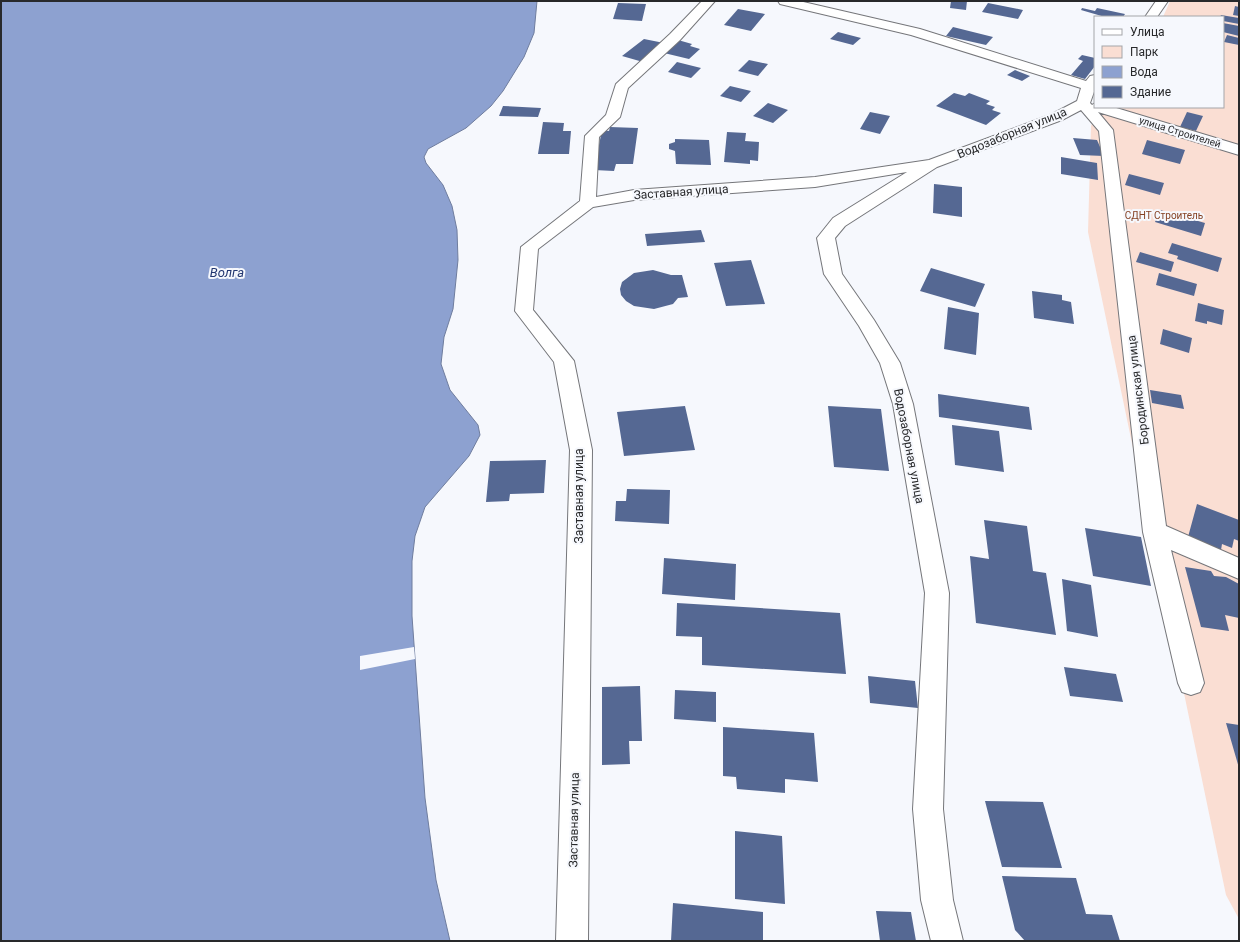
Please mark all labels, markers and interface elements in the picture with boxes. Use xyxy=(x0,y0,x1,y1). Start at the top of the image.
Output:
legend xyxy=(1094,16,1224,108)
text: Улица xyxy=(1130,25,1165,39)
text: Парк xyxy=(1130,45,1159,59)
text: Вода xyxy=(1130,65,1158,79)
text: Здание xyxy=(1130,85,1171,99)
street label: Водозаборная улица xyxy=(955,105,1069,161)
street label: улица Строителей xyxy=(1138,114,1222,150)
street label: Заставная улица xyxy=(633,182,729,202)
park label: СДНТ Строитель xyxy=(1125,210,1203,221)
water label: Волга xyxy=(210,265,244,280)
street label: Бородинская улица xyxy=(1124,334,1152,446)
street label: Водозаборная улица xyxy=(891,387,927,505)
street label: Заставная улица xyxy=(572,449,586,543)
street label: Заставная улица xyxy=(566,772,582,868)

